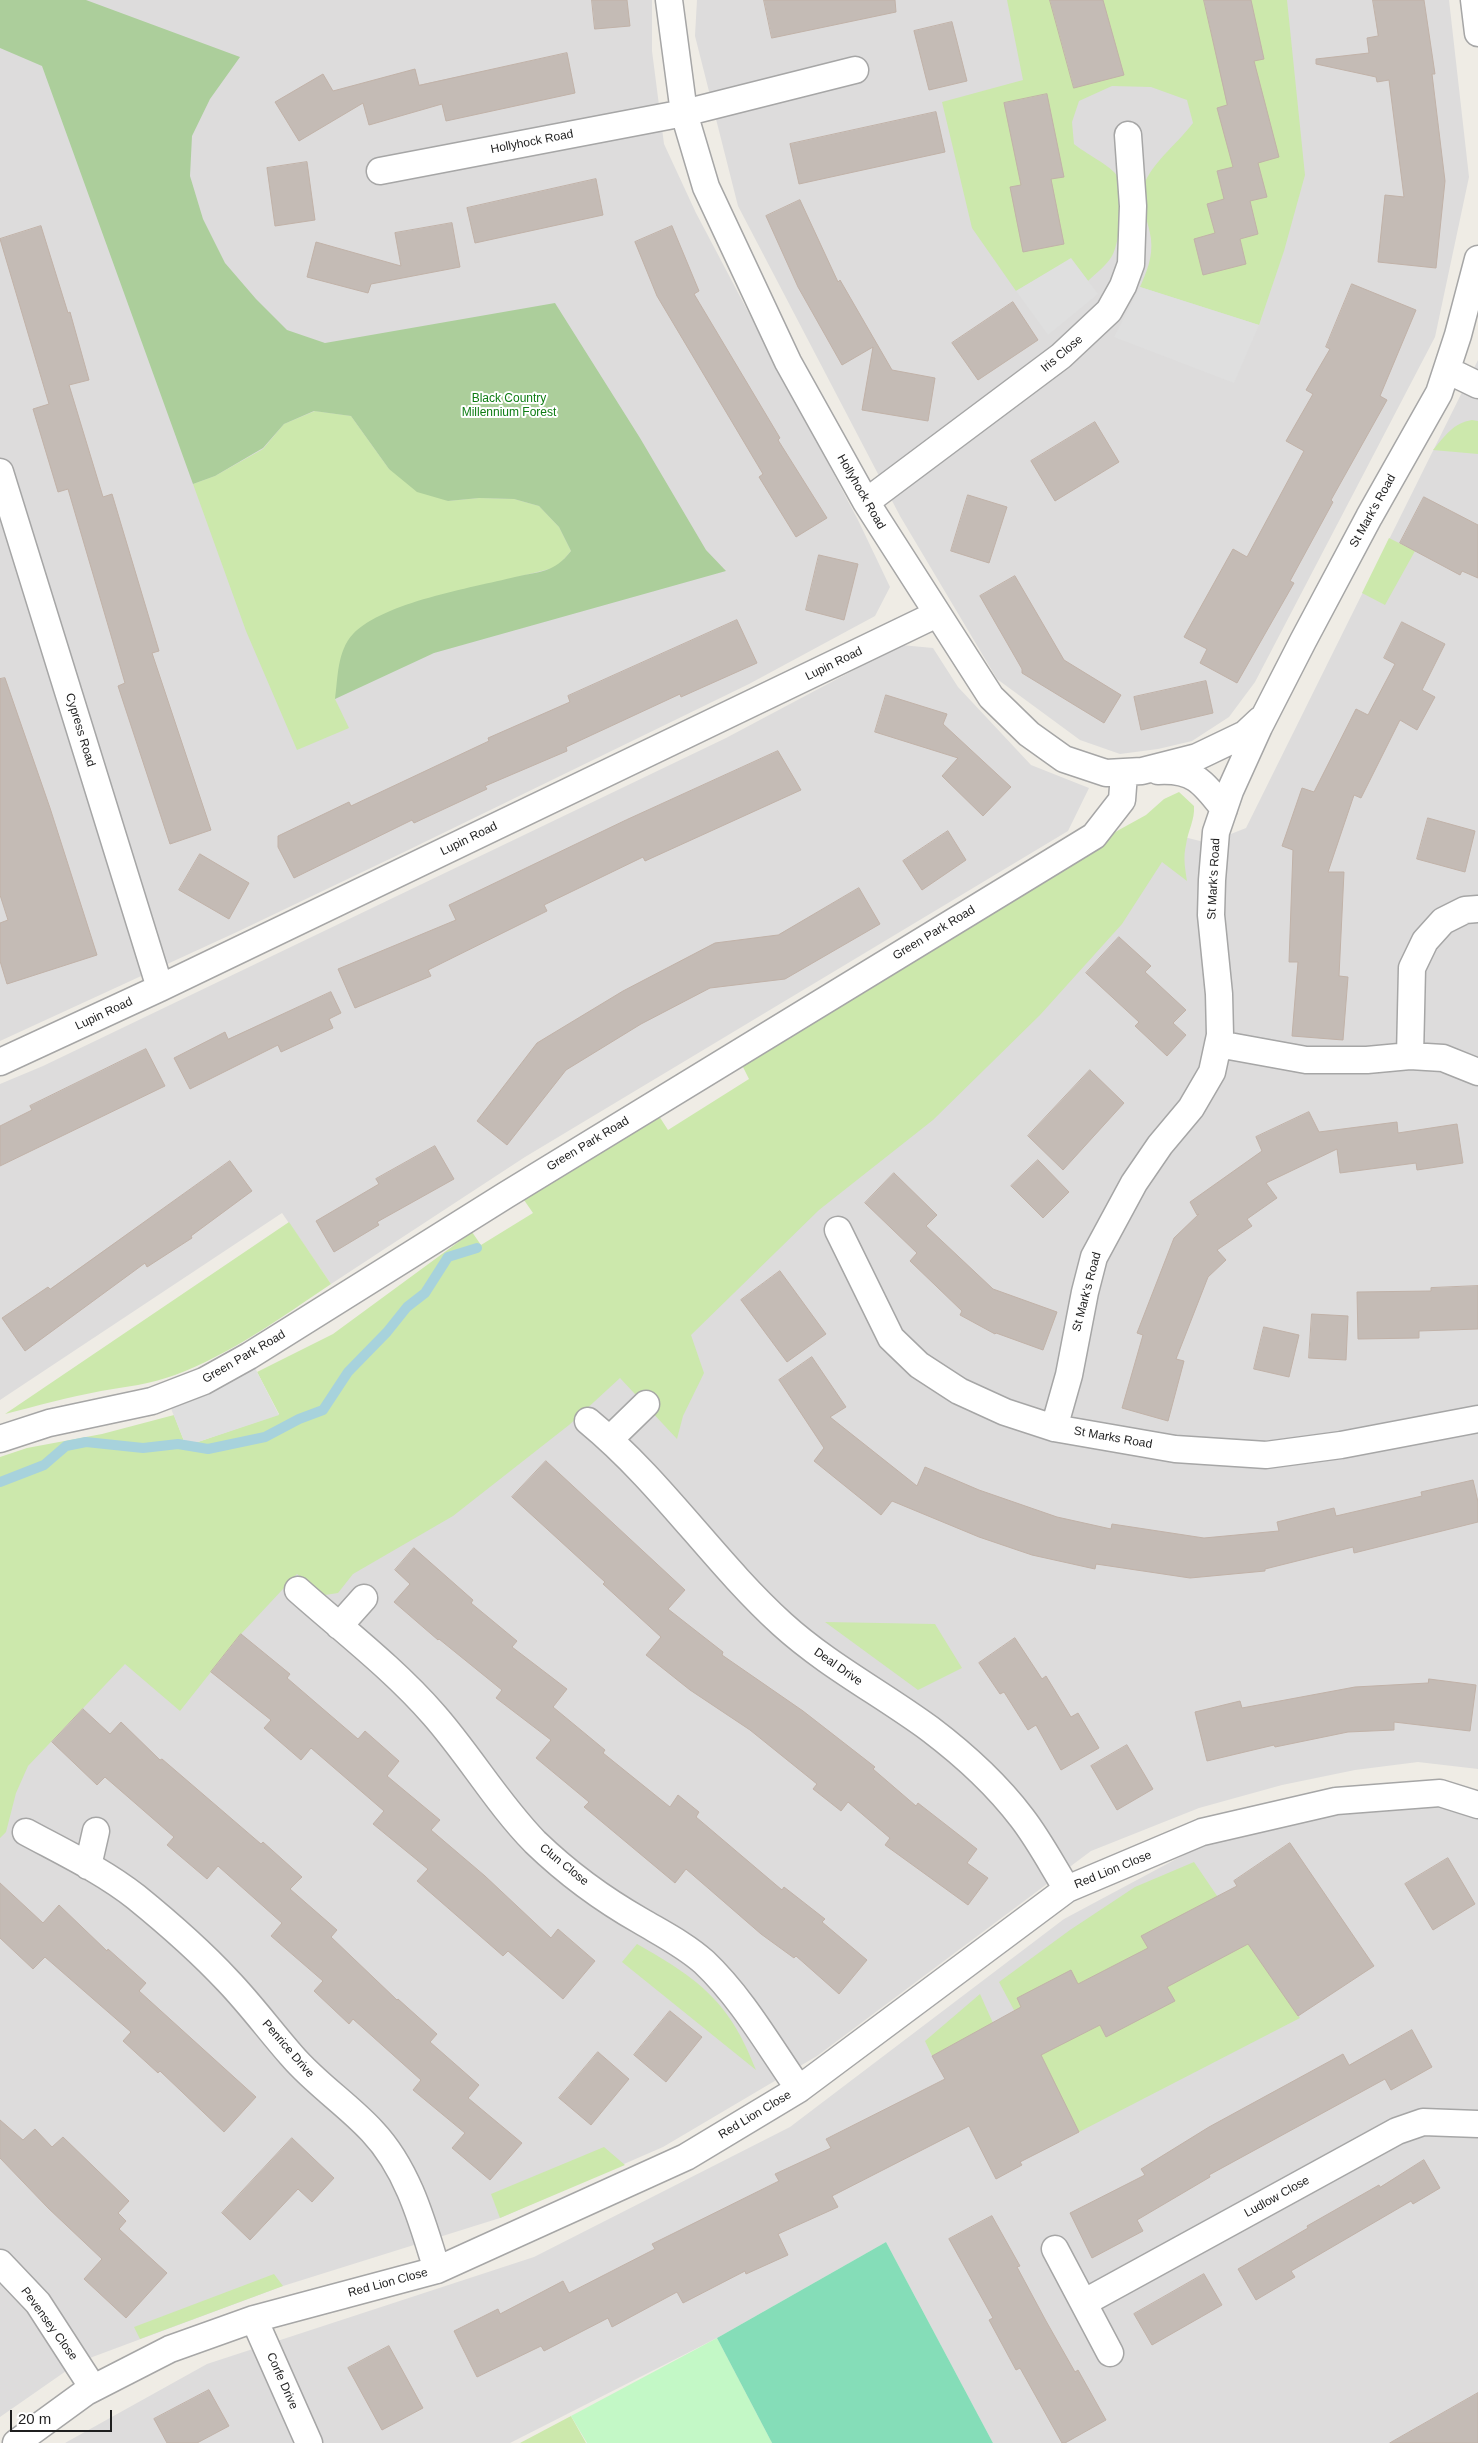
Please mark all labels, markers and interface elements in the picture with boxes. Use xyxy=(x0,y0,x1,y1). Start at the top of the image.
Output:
street label: Hollyhock Road xyxy=(489,127,575,157)
street label: Iris Close xyxy=(1038,332,1086,376)
park label: Black Country Millennium Forest xyxy=(462,392,556,420)
street label: Hollyhock Road xyxy=(834,452,888,532)
street label: St Mark's Road xyxy=(1347,472,1399,550)
street label: Lupin Road xyxy=(803,644,865,684)
street label: Cypress Road xyxy=(62,692,98,768)
street label: Lupin Road xyxy=(438,819,500,859)
street label: St Mark's Road xyxy=(1205,838,1223,920)
street label: Green Park Road xyxy=(890,903,978,963)
street label: Lupin Road xyxy=(73,995,135,1033)
street label: Green Park Road xyxy=(544,1114,632,1174)
street label: St Mark's Road xyxy=(1069,1251,1105,1333)
street label: Green Park Road xyxy=(200,1327,288,1387)
street label: St Marks Road xyxy=(1073,1424,1153,1452)
street label: Deal Drive xyxy=(811,1645,865,1689)
street label: Clun Close xyxy=(537,1841,591,1889)
street label: Red Lion Close xyxy=(1072,1848,1154,1892)
street label: Penrice Drive xyxy=(259,2017,317,2081)
street label: Red Lion Close xyxy=(716,2088,794,2142)
street label: Ludlow Close xyxy=(1242,2173,1312,2221)
street label: Red Lion Close xyxy=(347,2265,429,2301)
street label: Pevensey Close xyxy=(18,2285,80,2363)
street label: Corfe Drive xyxy=(263,2350,301,2412)
scale bar xyxy=(12,2400,115,2432)
text: 20 m xyxy=(18,2410,51,2427)

